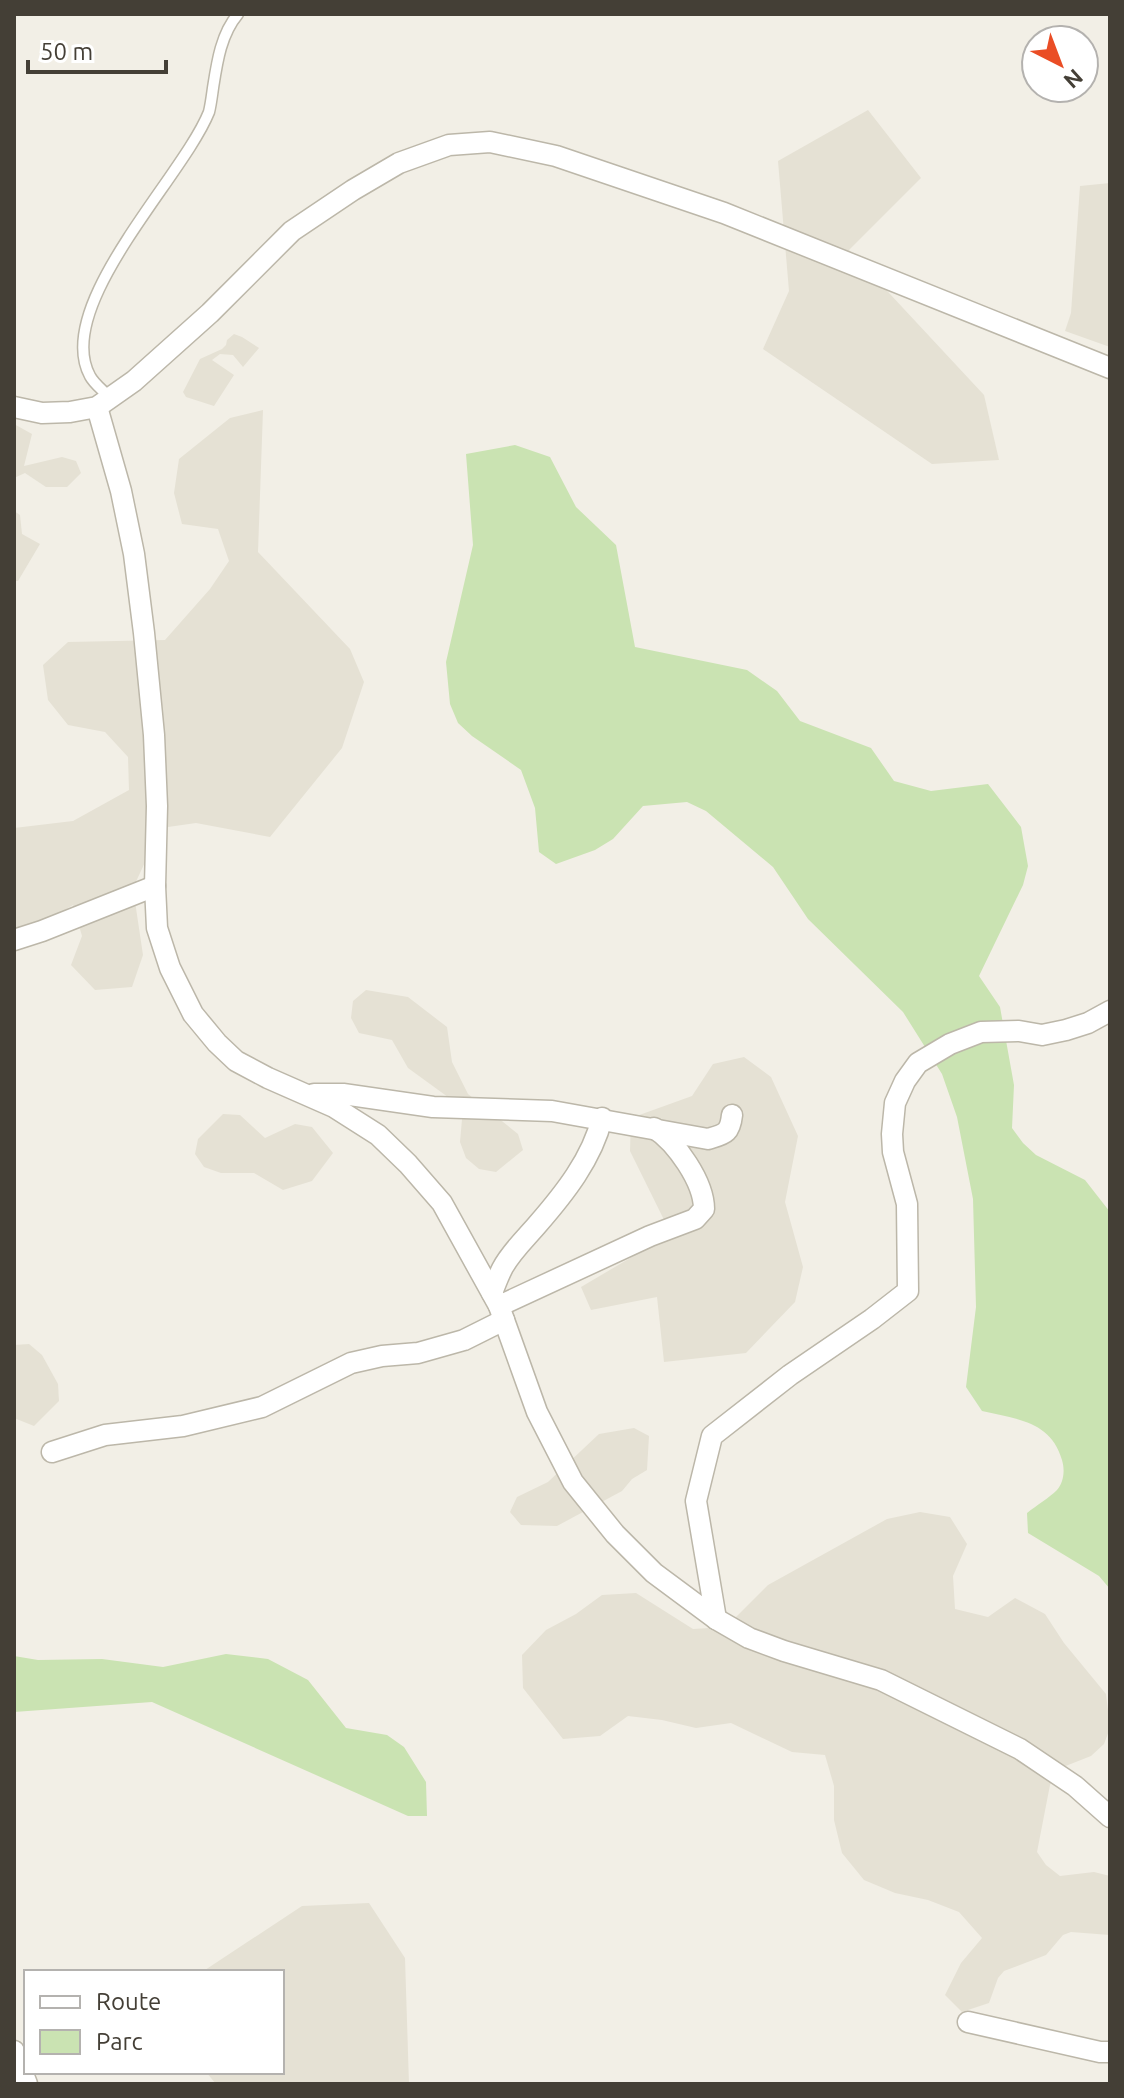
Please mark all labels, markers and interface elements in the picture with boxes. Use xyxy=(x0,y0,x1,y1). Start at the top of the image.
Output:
scale bar xyxy=(28,24,166,74)
north arrow xyxy=(1020,24,1100,104)
text: 50 m xyxy=(40,38,93,65)
text: N xyxy=(1059,64,1088,94)
legend xyxy=(24,1970,284,2074)
text: Route xyxy=(96,1988,161,2015)
text: Parc xyxy=(96,2028,143,2055)

